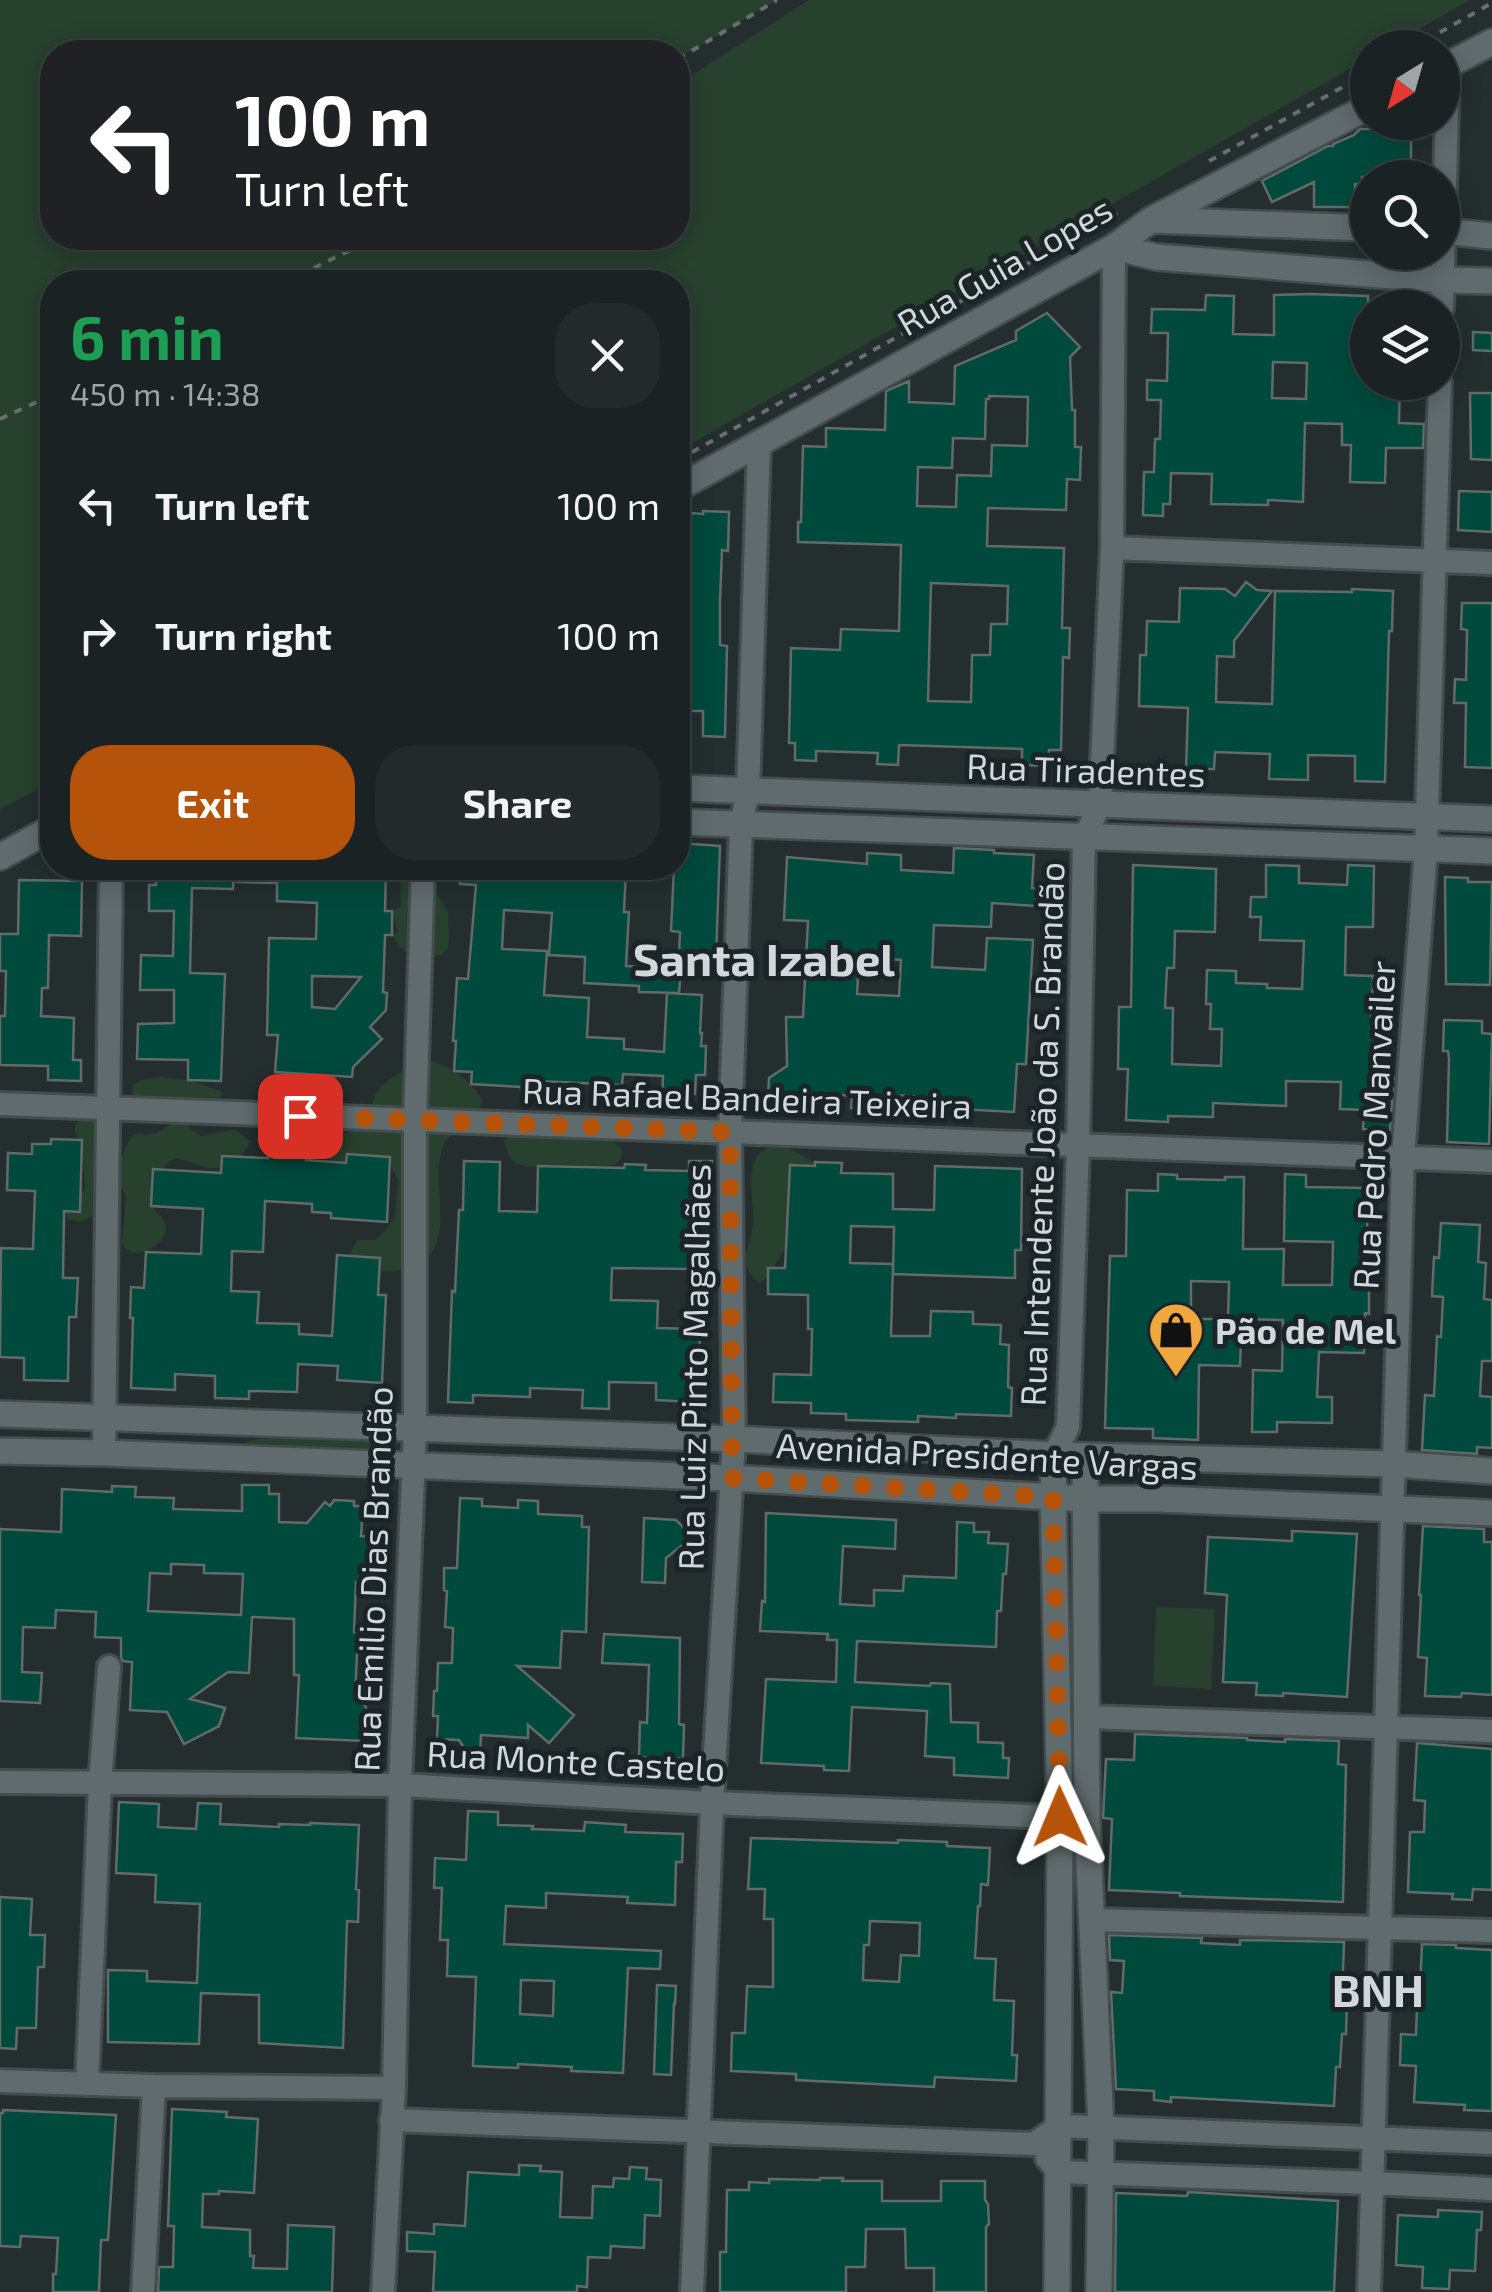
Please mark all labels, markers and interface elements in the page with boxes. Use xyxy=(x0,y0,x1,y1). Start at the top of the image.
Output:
north arrow xyxy=(1350,30,1460,140)
map controls xyxy=(1350,30,1460,400)
text: 100 m xyxy=(235,76,430,160)
icon: left xyxy=(70,80,200,210)
button: search xyxy=(1350,160,1460,270)
text: Turn left xyxy=(235,161,409,215)
street label: Rua Guia Lopes xyxy=(889,187,1119,343)
button: layers xyxy=(1350,290,1460,400)
text: 6 min xyxy=(70,300,224,372)
button: close xyxy=(555,303,660,408)
text: 450 m · 14:38 xyxy=(70,374,260,412)
icon: left xyxy=(70,478,125,533)
text: Turn left xyxy=(155,482,310,528)
text: 100 m xyxy=(557,482,660,528)
icon: right xyxy=(70,608,125,663)
text: Turn right xyxy=(155,612,332,658)
text: 100 m xyxy=(557,612,660,658)
street label: Rua Tiradentes xyxy=(966,744,1206,794)
button: Exit xyxy=(70,745,355,860)
button: Share xyxy=(375,745,660,860)
street label: Rua Intendente João da S. Brandão xyxy=(1011,861,1071,1407)
district label: Santa Izabel xyxy=(633,931,895,985)
street label: Rua Pedro Manvailer xyxy=(1343,960,1403,1290)
street label: Rua Rafael Bandeira Teixeira xyxy=(521,1068,973,1126)
pin xyxy=(258,1074,343,1159)
icon: arrive xyxy=(273,1089,328,1144)
street label: Rua Luiz Pinto Magalhães xyxy=(668,1163,718,1571)
shop icon: Pão de Mel xyxy=(1146,1300,1206,1379)
place label: Pão de Mel xyxy=(1215,1309,1397,1351)
street label: Rua Emilio Dias Brandão xyxy=(344,1386,400,1772)
street label: Avenida Presidente Vargas xyxy=(775,1423,1199,1487)
street label: Rua Monte Castelo xyxy=(426,1731,726,1789)
position arrow xyxy=(1008,1765,1112,1869)
district label: BNH xyxy=(1332,1962,1424,2016)

